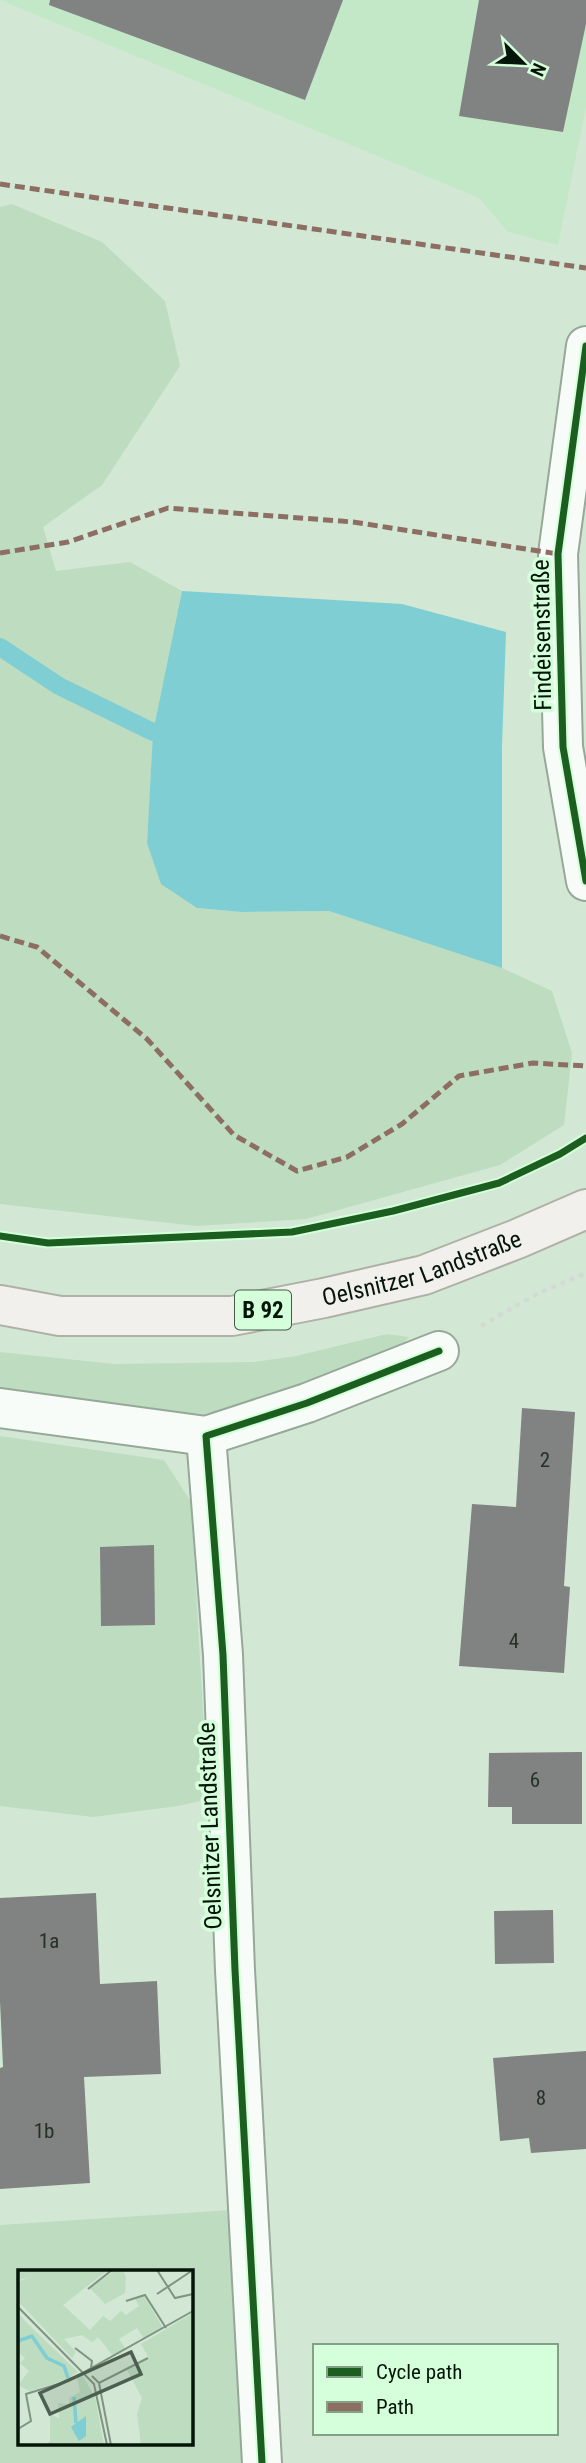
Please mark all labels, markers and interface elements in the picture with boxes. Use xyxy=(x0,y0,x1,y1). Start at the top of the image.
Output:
north arrow xyxy=(488,28,558,98)
text: N xyxy=(525,60,551,80)
street label: Findeisenstraße xyxy=(527,559,557,711)
street label: Oelsnitzer Landstraße xyxy=(319,1225,525,1312)
road number: B 92 xyxy=(235,1290,291,1330)
house number: 2 xyxy=(540,1448,550,1472)
house number: 4 xyxy=(509,1629,519,1653)
street label: Oelsnitzer Landstraße xyxy=(192,1722,228,1930)
house number: 6 xyxy=(530,1768,540,1792)
house number: 1a xyxy=(39,1929,59,1953)
house number: 8 xyxy=(536,2086,546,2110)
house number: 1b xyxy=(34,2119,54,2143)
inset map xyxy=(18,2270,192,2446)
legend xyxy=(313,2344,558,2435)
text: Cycle path xyxy=(376,2360,462,2384)
text: Path xyxy=(376,2395,414,2419)

